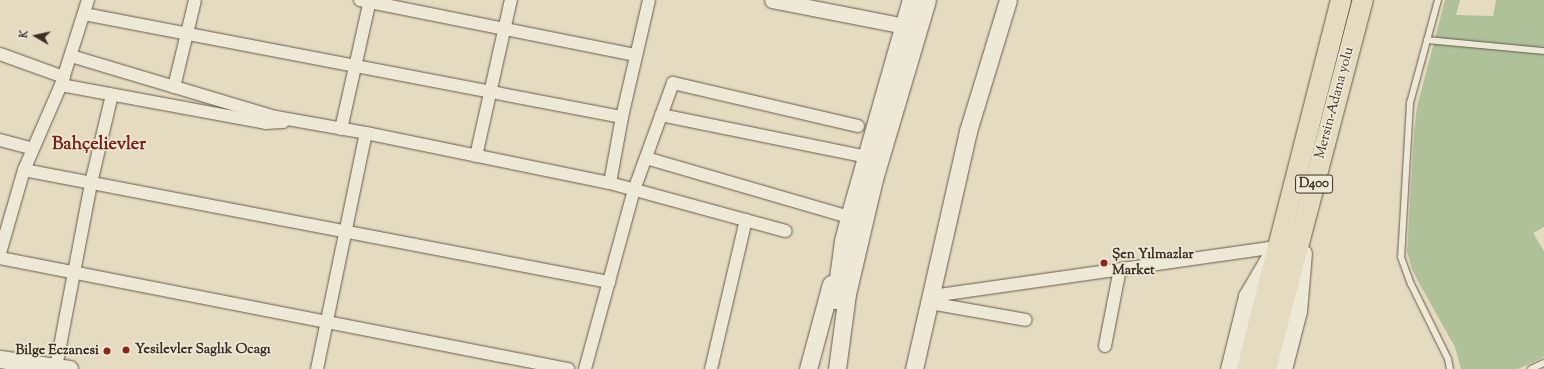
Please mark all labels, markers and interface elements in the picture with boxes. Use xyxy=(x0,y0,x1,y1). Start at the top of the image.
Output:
north arrow xyxy=(16,16,56,56)
text: K xyxy=(16,29,33,39)
street label: Mersin-Adana yolu xyxy=(1312,45,1358,161)
district label: Bahçelievler xyxy=(52,134,146,156)
road number: D400 xyxy=(1295,173,1333,195)
place label: Şen Yılmazlar Market xyxy=(1112,247,1194,280)
marker: Şen Yılmazlar Market xyxy=(1099,258,1109,268)
place label: Yesilevler Saglık Ocagı xyxy=(135,342,271,358)
place label: Bilge Eczanesi xyxy=(16,343,99,359)
marker: Yesilevler Saglık Ocagı xyxy=(120,344,132,356)
marker: Bilge Eczanesi xyxy=(102,346,112,356)

